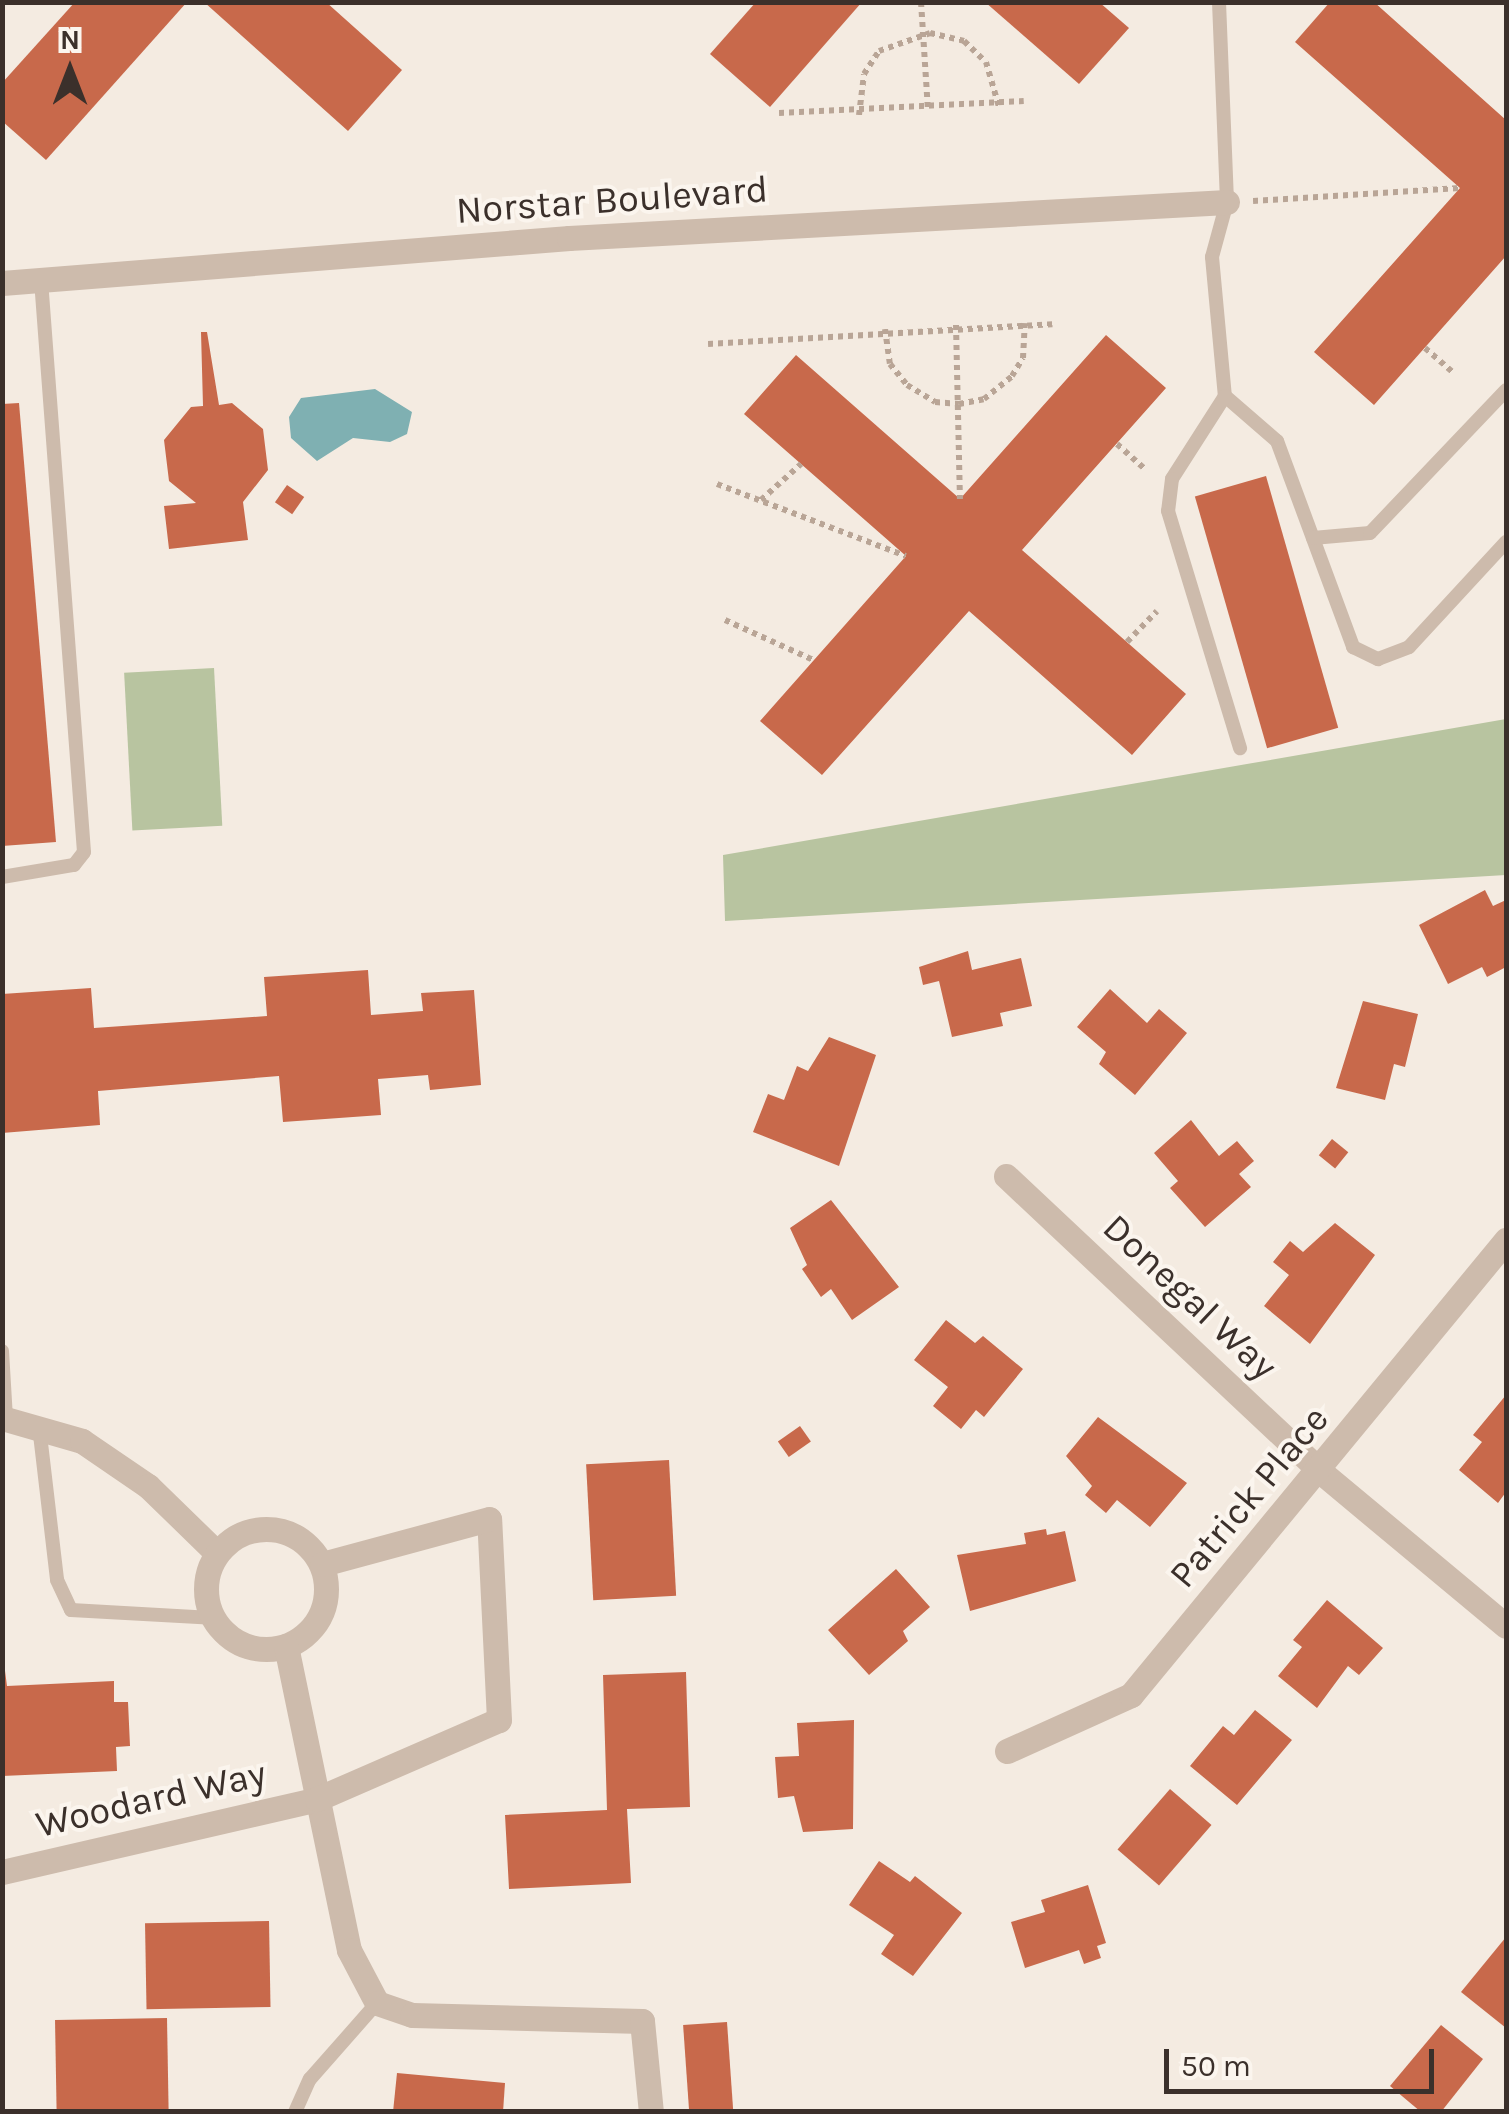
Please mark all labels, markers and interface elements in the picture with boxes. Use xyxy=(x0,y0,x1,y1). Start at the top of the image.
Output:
north arrow xyxy=(20,20,120,120)
text: N xyxy=(60,23,80,56)
street label: Norstar Boulevard xyxy=(455,166,769,234)
street label: Donegal Way xyxy=(1093,1205,1287,1389)
street label: Patrick Place xyxy=(1160,1397,1338,1597)
street label: Woodard Way xyxy=(32,1750,270,1848)
scale bar xyxy=(1169,2029,1439,2091)
text: 50 m xyxy=(1181,2048,1251,2084)

